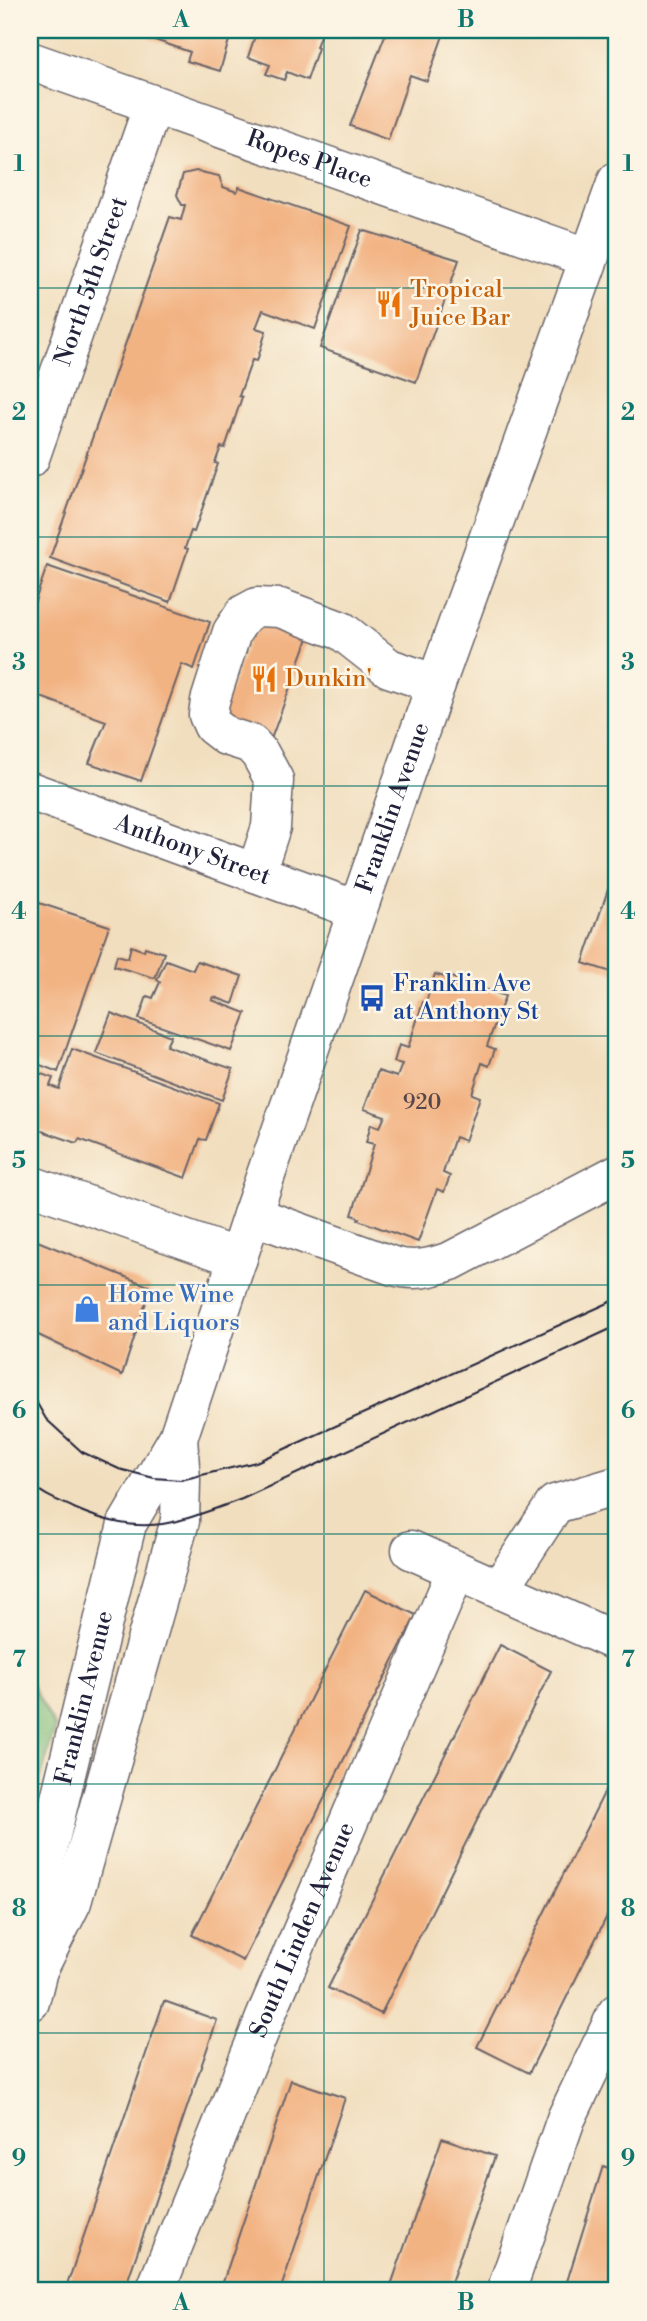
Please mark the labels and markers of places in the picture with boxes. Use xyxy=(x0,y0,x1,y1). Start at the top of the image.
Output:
place label: Tropical Juice Bar xyxy=(409,275,510,333)
restaurant icon: Tropical Juice Bar xyxy=(374,289,404,319)
restaurant icon: Dunkin' xyxy=(249,664,279,694)
place label: Dunkin' xyxy=(285,664,372,694)
place label: Franklin Ave at Anthony St xyxy=(393,969,539,1027)
bus stop icon: Franklin Ave at Anthony St xyxy=(357,983,387,1013)
place label: Home Wine and Liquors xyxy=(108,1280,240,1338)
shop icon: Home Wine and Liquors xyxy=(72,1294,102,1324)

